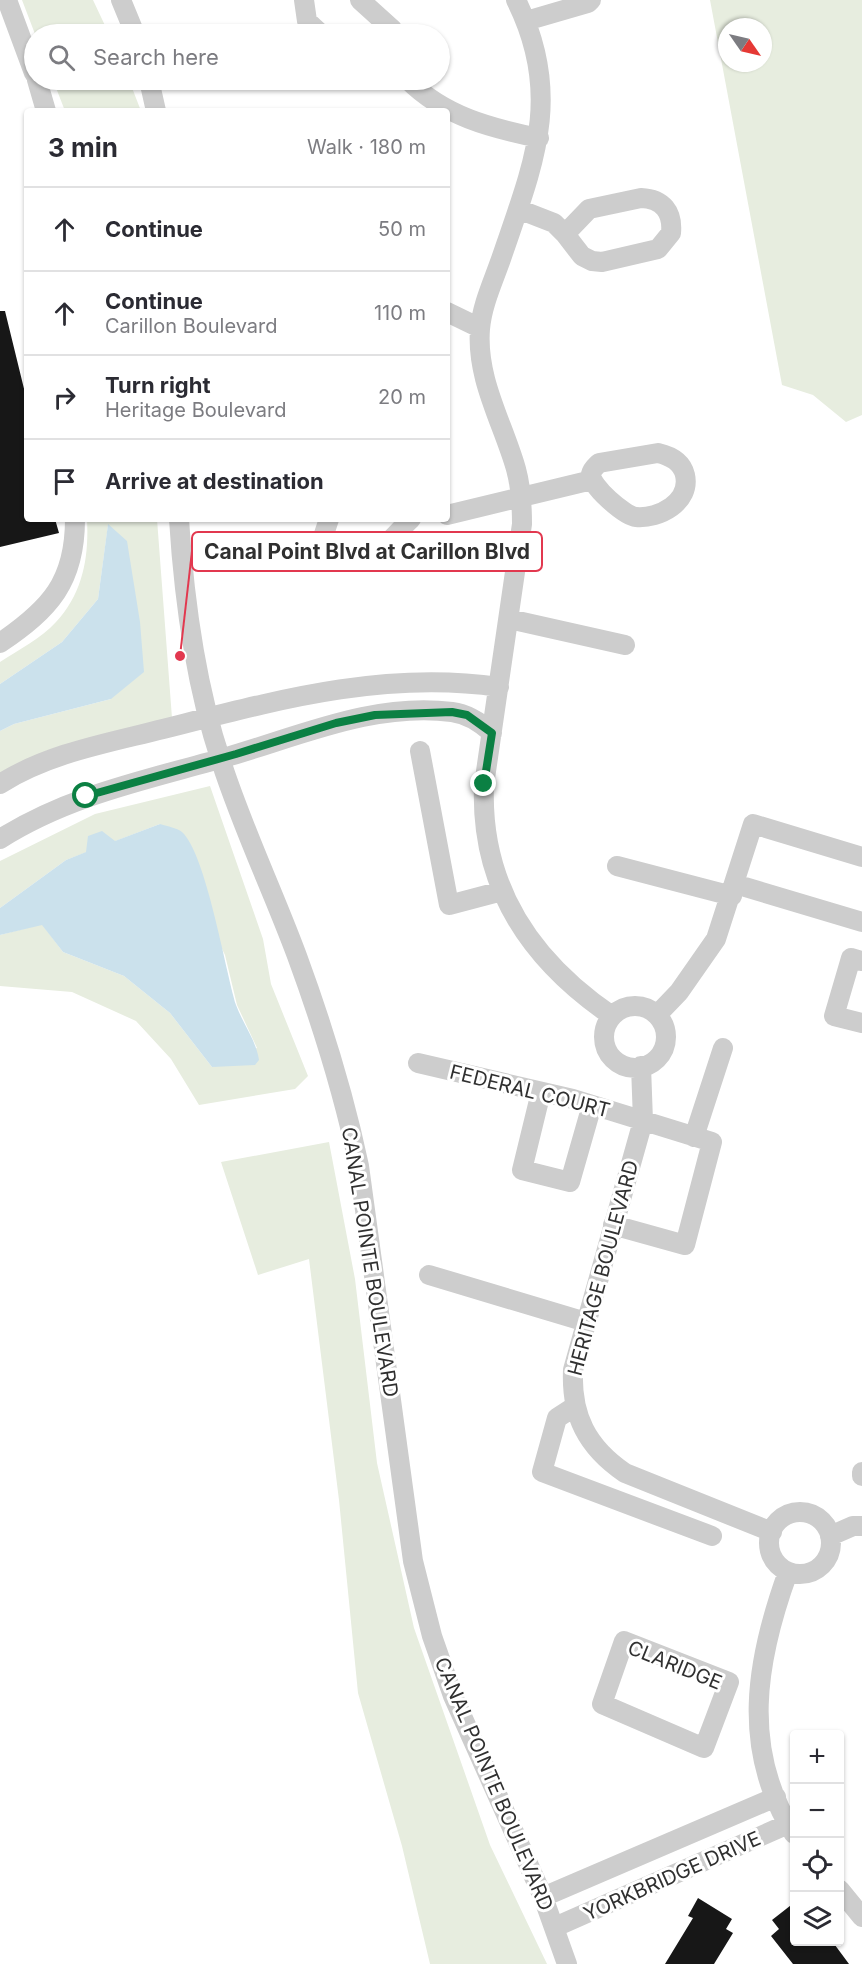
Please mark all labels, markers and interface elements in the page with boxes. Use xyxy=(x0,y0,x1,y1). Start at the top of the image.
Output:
north arrow xyxy=(718,18,772,72)
search box xyxy=(24,24,450,90)
icon: search xyxy=(45,41,78,74)
text: Search here xyxy=(93,44,219,70)
text: 3 min xyxy=(48,132,118,163)
text: Walk · 180 m xyxy=(307,135,426,159)
icon: ahead xyxy=(48,213,81,246)
text: Continue xyxy=(105,216,203,242)
text: 50 m xyxy=(378,217,426,241)
text: Continue xyxy=(105,288,203,314)
icon: ahead xyxy=(48,297,81,330)
text: 110 m xyxy=(374,301,426,325)
text: Carillon Boulevard xyxy=(105,314,277,338)
text: Turn right xyxy=(105,372,211,398)
icon: right xyxy=(48,381,81,414)
text: 20 m xyxy=(378,385,426,409)
text: Heritage Boulevard xyxy=(105,398,286,422)
icon: arrive xyxy=(48,465,81,498)
text: Arrive at destination xyxy=(105,468,324,494)
callout: Canal Point Blvd at Carillon Blvd xyxy=(192,532,542,571)
text: Canal Point Blvd at Carillon Blvd xyxy=(204,539,530,564)
route end xyxy=(470,770,496,796)
route start xyxy=(72,782,98,808)
street label: FEDERAL COURT xyxy=(447,1059,613,1123)
street label: CANAL POINTE BOULEVARD xyxy=(337,1125,403,1399)
street label: HERITAGE BOULEVARD xyxy=(563,1158,643,1378)
street label: CLARIDGE xyxy=(624,1635,726,1695)
street label: CANAL POINTE BOULEVARD xyxy=(430,1654,558,1914)
map controls xyxy=(790,1730,844,1946)
button: + xyxy=(790,1730,844,1784)
button: − xyxy=(790,1784,844,1838)
street label: YORKBRIDGE DRIVE xyxy=(580,1826,764,1926)
button: locate xyxy=(790,1838,844,1892)
button: layers xyxy=(790,1892,844,1946)

